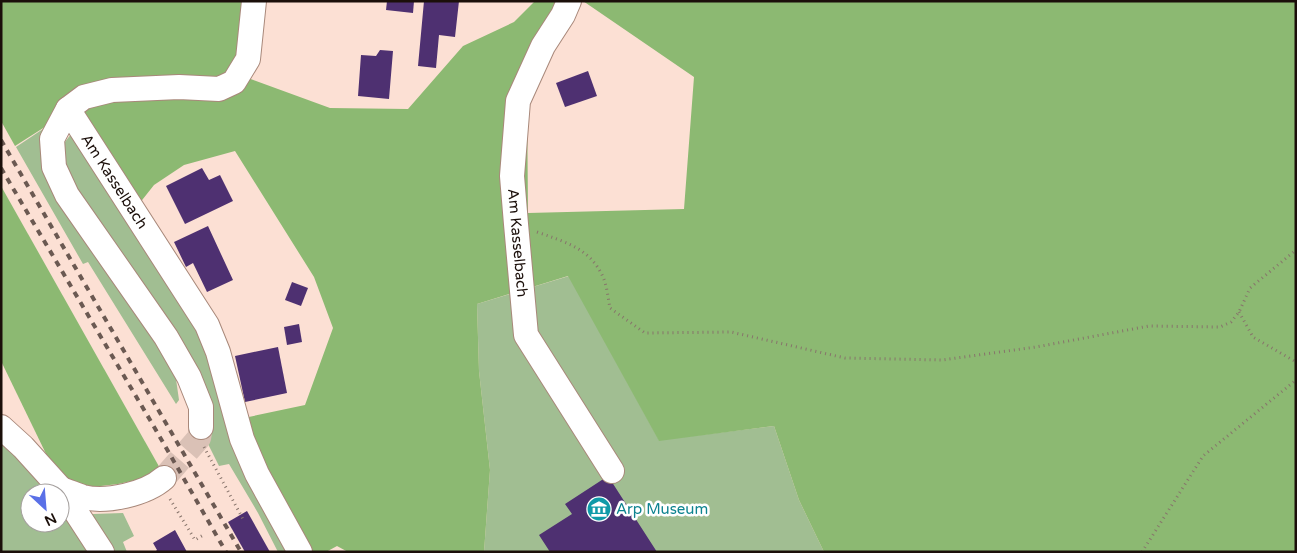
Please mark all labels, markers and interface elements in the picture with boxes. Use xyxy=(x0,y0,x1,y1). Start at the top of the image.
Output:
street label: Am Kasselbach xyxy=(77,131,152,232)
street label: Am Kasselbach xyxy=(504,188,532,298)
north arrow xyxy=(20,483,70,533)
museum icon: Arp Museum xyxy=(586,496,612,522)
place label: Arp Museum xyxy=(616,500,708,518)
text: N xyxy=(42,509,59,529)

